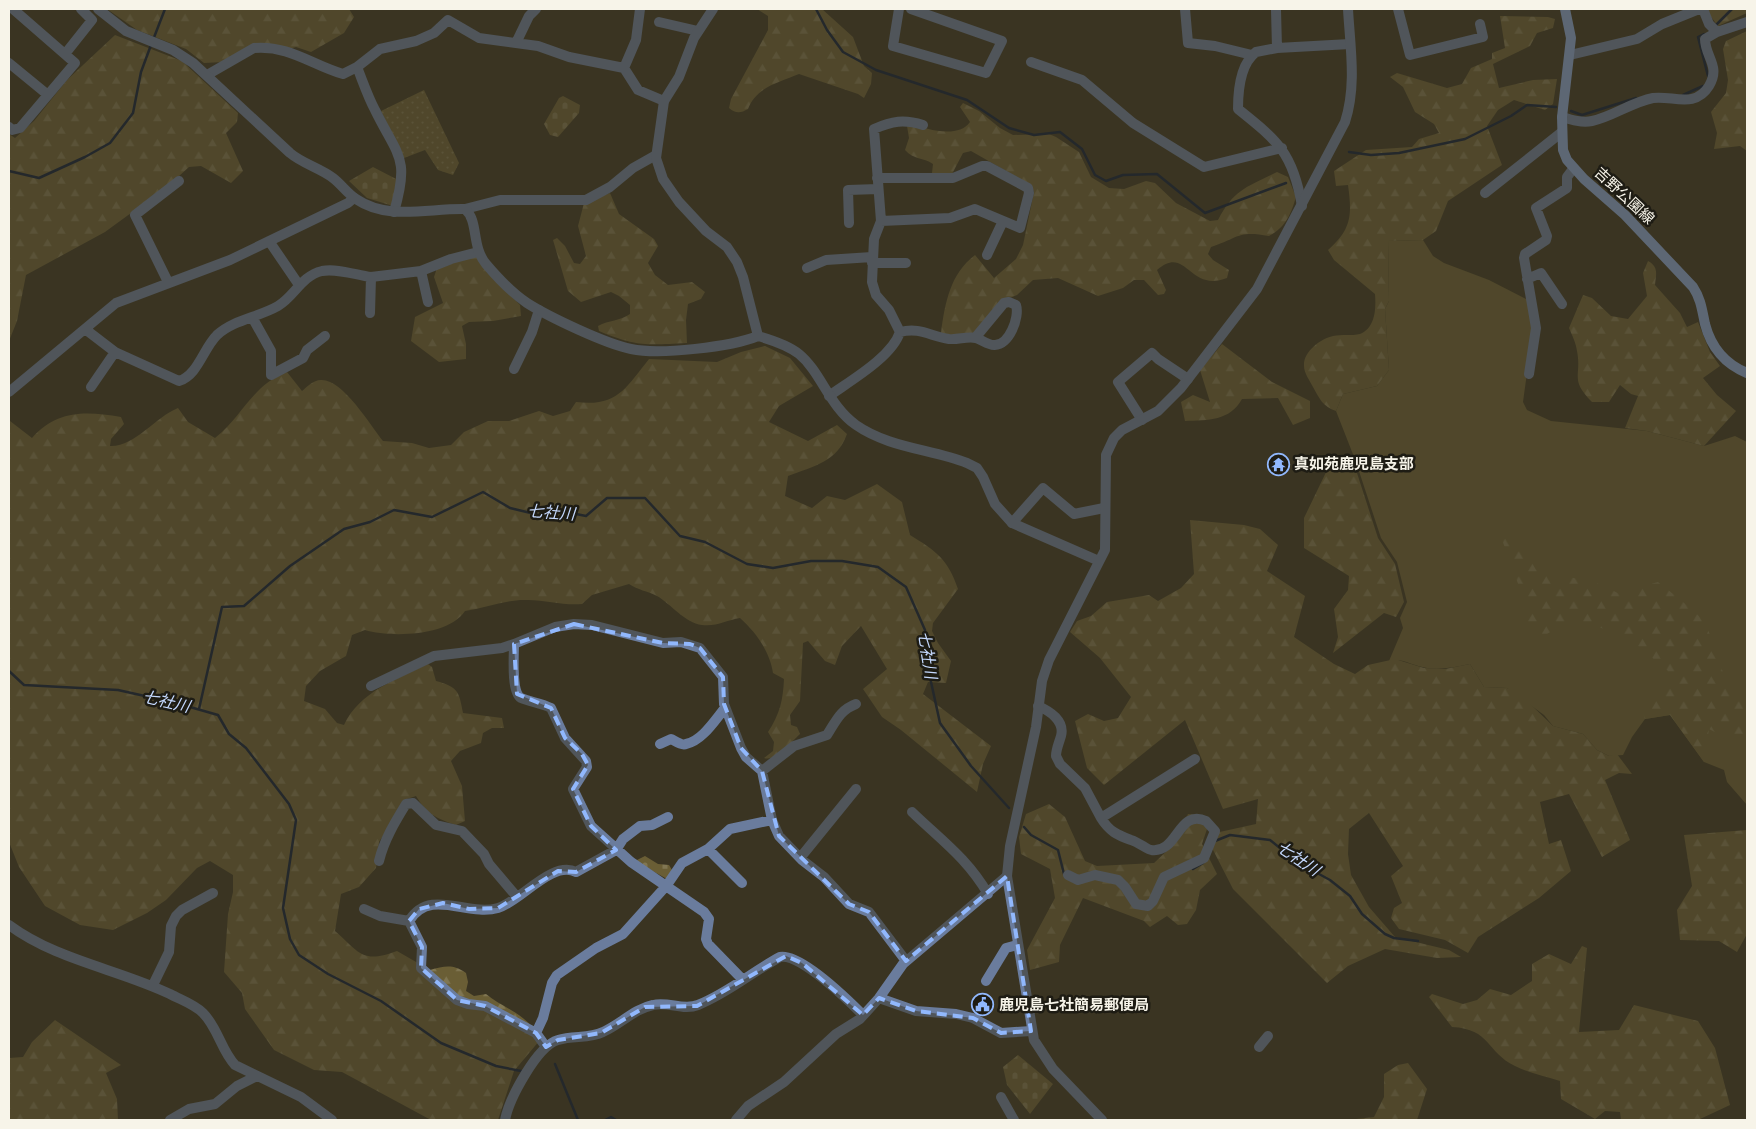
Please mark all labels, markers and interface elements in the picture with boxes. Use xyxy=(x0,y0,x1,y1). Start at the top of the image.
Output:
street label: 吉野公園線 xyxy=(1591,164,1657,227)
temple icon: 真如苑鹿児島支部 xyxy=(1266,452,1290,476)
place label: 真如苑鹿児島支部 xyxy=(1294,455,1414,472)
water label: 七社川 xyxy=(526,502,578,523)
water label: 七社川 xyxy=(915,630,940,682)
water label: 七社川 xyxy=(141,688,193,716)
water label: 七社川 xyxy=(1274,838,1325,880)
public building icon: 鹿児島七社簡易郵便局 xyxy=(971,993,995,1017)
place label: 鹿児島七社簡易郵便局 xyxy=(999,996,1149,1013)

